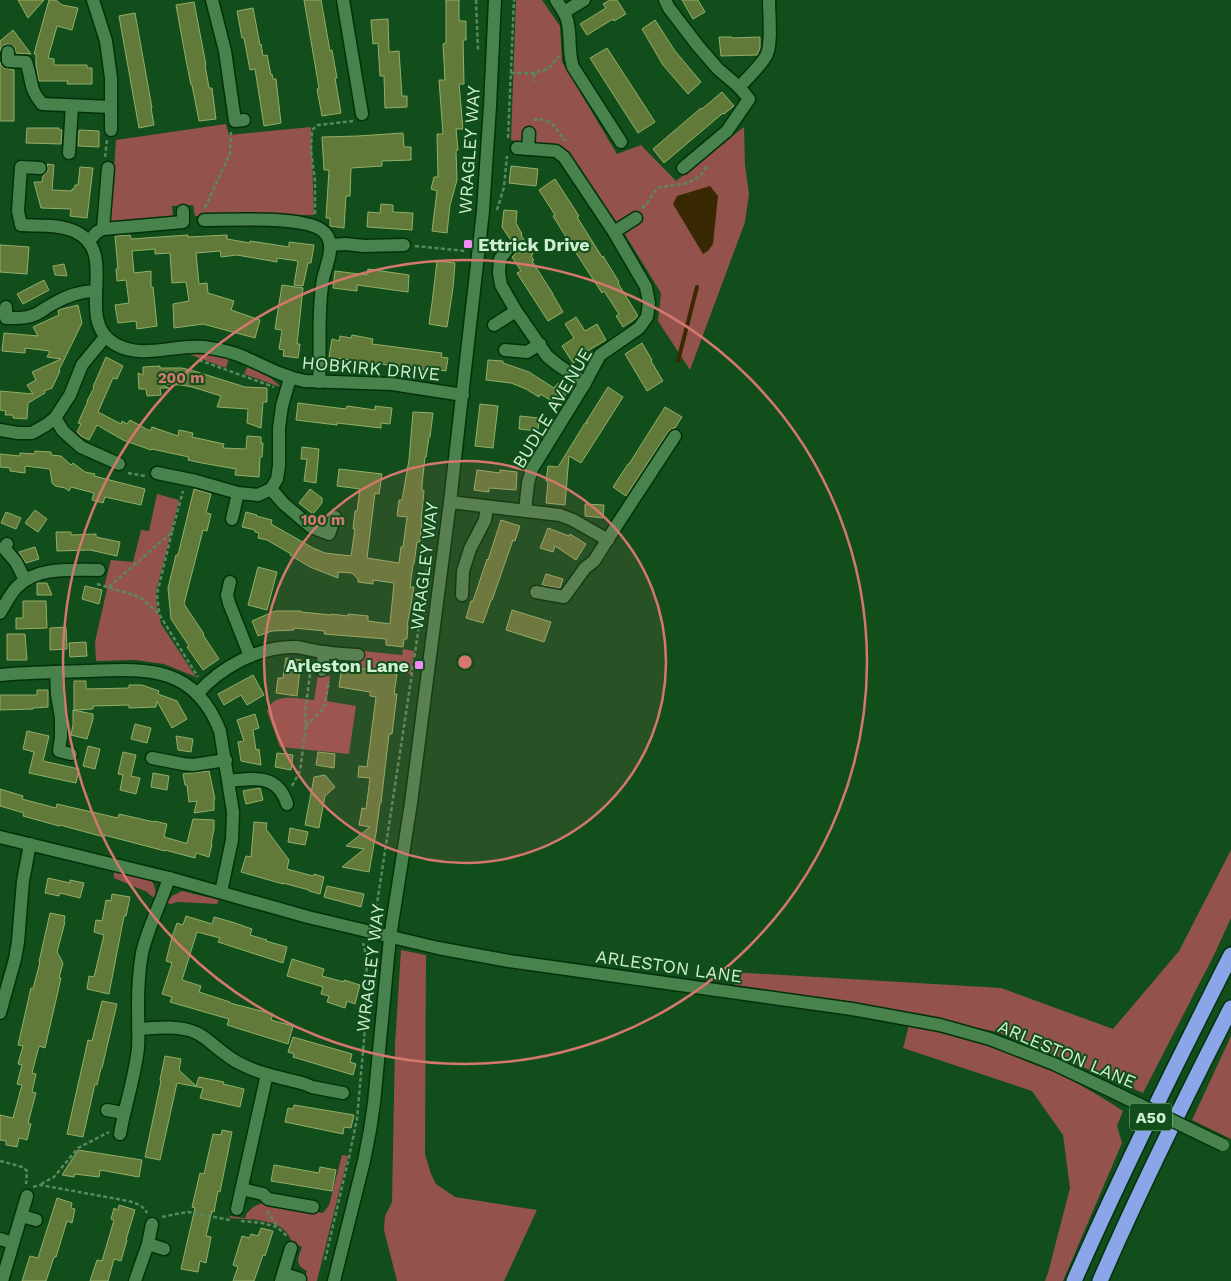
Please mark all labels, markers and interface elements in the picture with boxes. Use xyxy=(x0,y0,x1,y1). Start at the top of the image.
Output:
street label: WRAGLEY WAY xyxy=(454,84,484,215)
place label: Ettrick Drive xyxy=(478,234,590,255)
marker: Ettrick Drive xyxy=(462,238,474,250)
street label: BUDLE AVENUE xyxy=(508,344,596,472)
street label: HOBKIRK DRIVE xyxy=(301,351,441,385)
text: 200 m xyxy=(158,369,204,387)
street label: WRAGLEY WAY xyxy=(406,500,442,631)
text: 100 m xyxy=(301,511,345,529)
centre of rings xyxy=(456,653,474,671)
place label: Arleston Lane xyxy=(285,655,409,676)
marker: Arleston Lane xyxy=(413,659,425,671)
street label: WRAGLEY WAY xyxy=(352,902,388,1033)
street label: ARLESTON LANE xyxy=(594,945,744,987)
street label: ARLESTON LANE xyxy=(995,1015,1139,1093)
road number: A50 xyxy=(1130,1104,1172,1130)

